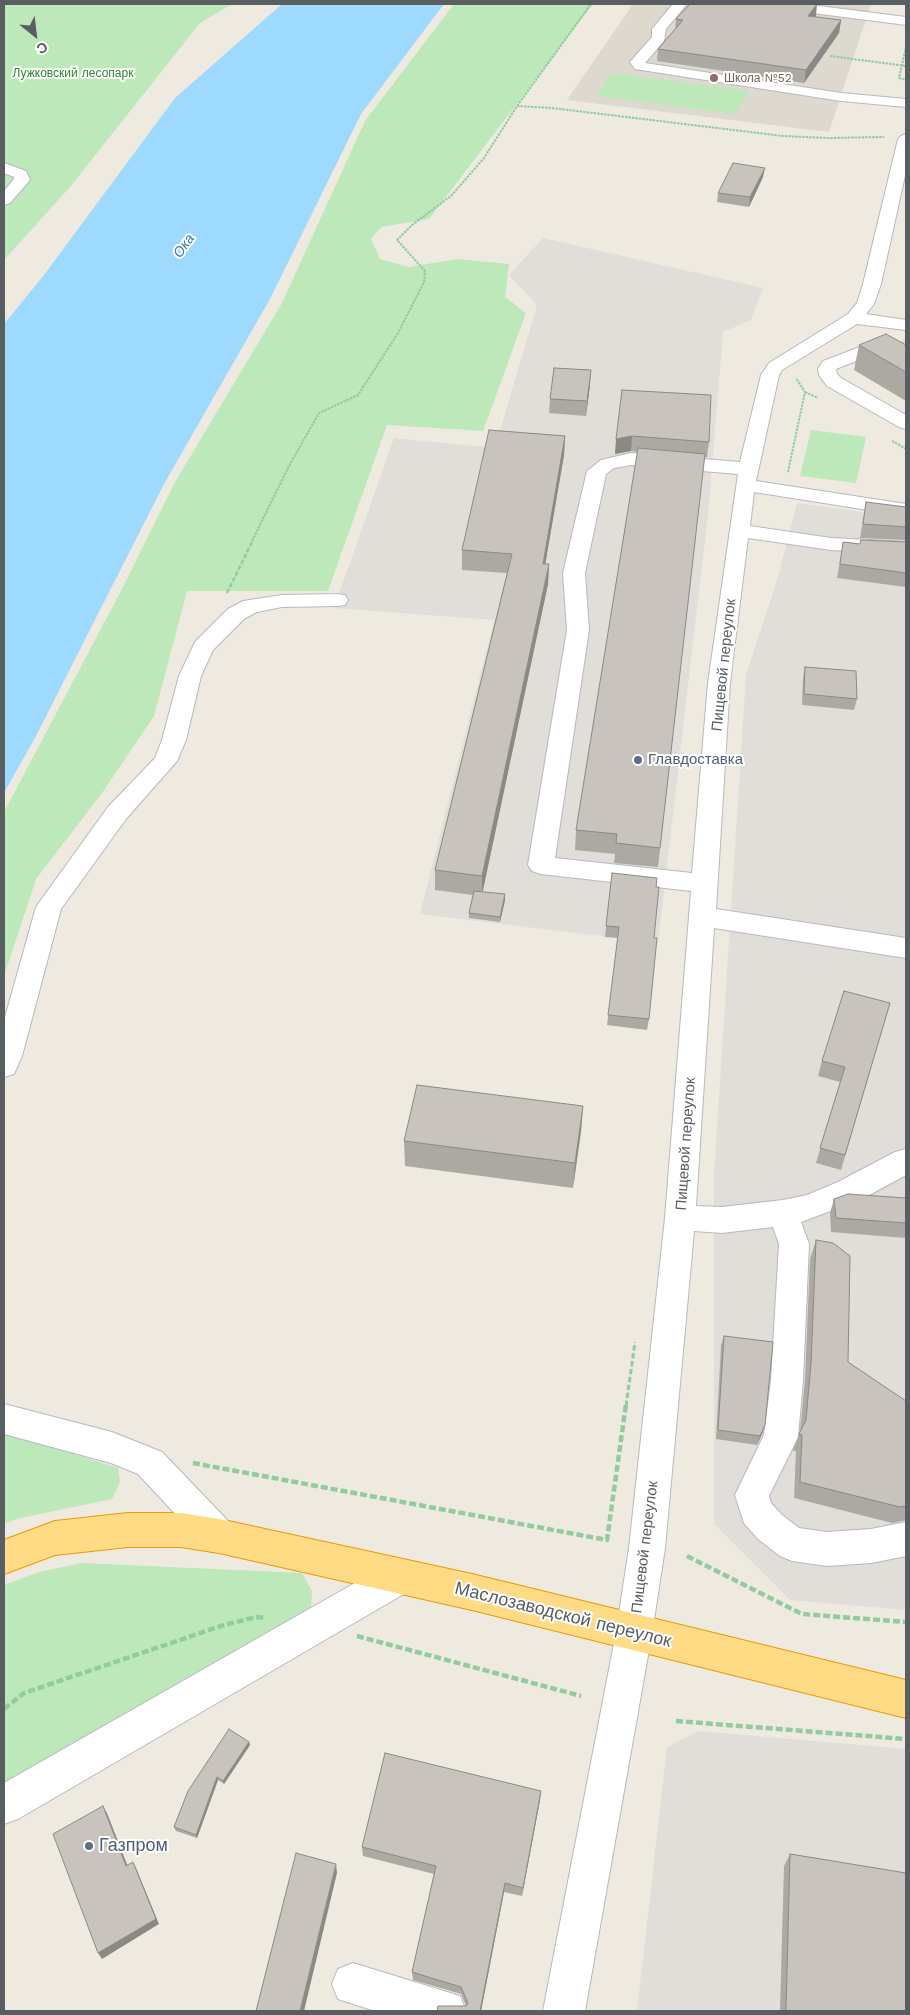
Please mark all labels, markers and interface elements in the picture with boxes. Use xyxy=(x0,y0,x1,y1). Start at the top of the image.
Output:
north arrow xyxy=(10,10,60,60)
text: С xyxy=(34,39,51,58)
park label: Лужковский лесопарк xyxy=(13,66,133,80)
place label: Школа №52 xyxy=(724,71,792,85)
marker: Школа №52 xyxy=(708,72,720,84)
water label: Ока xyxy=(170,231,198,261)
street label: Пищевой переулок xyxy=(708,598,740,732)
place label: Главдоставка xyxy=(648,751,743,769)
marker: Главдоставка xyxy=(632,754,644,766)
street label: Пищевой переулок xyxy=(672,1077,700,1211)
street label: Пищевой переулок xyxy=(628,1480,662,1614)
street label: Маслозаводской переулок xyxy=(452,1578,674,1652)
place label: Газпром xyxy=(99,1835,168,1857)
marker: Газпром xyxy=(83,1840,95,1852)

